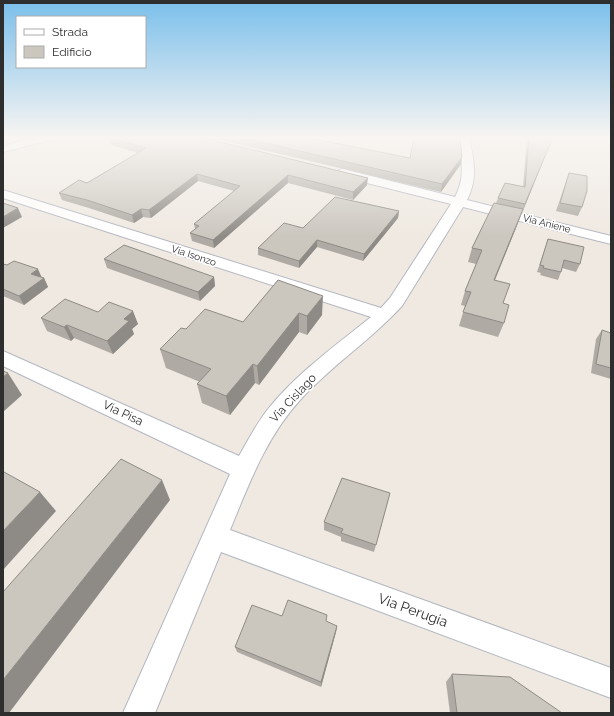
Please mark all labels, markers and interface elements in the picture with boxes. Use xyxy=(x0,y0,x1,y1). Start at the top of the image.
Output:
legend xyxy=(16,16,146,68)
text: Strada xyxy=(52,25,88,39)
text: Edificio xyxy=(52,45,92,59)
street label: Via Aniene xyxy=(522,212,572,235)
street label: Via Isonzo xyxy=(170,243,218,268)
street label: Via Cislago xyxy=(267,371,319,425)
street label: Via Pisa xyxy=(101,398,145,428)
street label: Via Perugia xyxy=(376,590,450,630)

